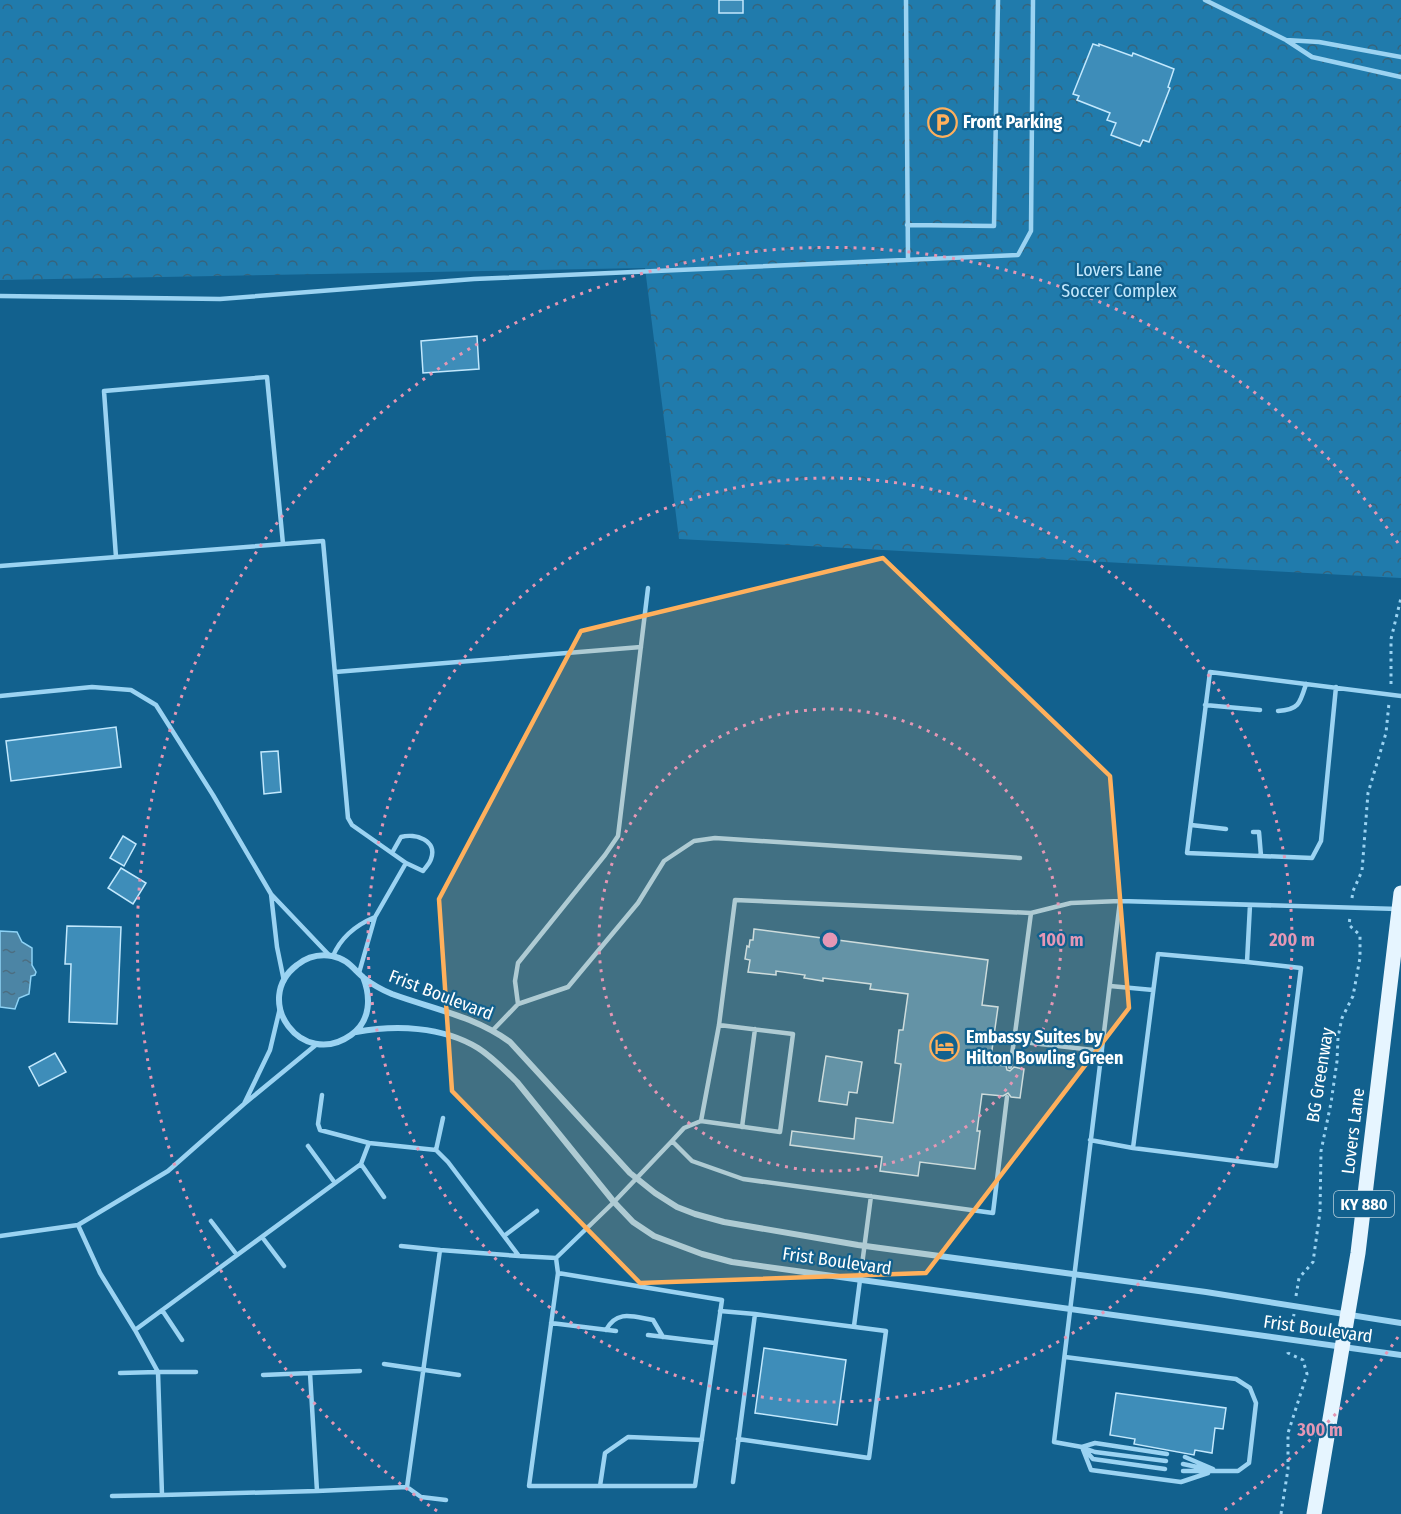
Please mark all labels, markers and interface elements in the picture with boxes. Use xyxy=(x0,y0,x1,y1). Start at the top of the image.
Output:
parking icon: Front Parking xyxy=(926,106,958,138)
place label: Front Parking xyxy=(963,111,1062,133)
park label: Lovers Lane Soccer Complex xyxy=(1061,259,1177,302)
text: 100 m xyxy=(1039,929,1083,951)
text: 200 m xyxy=(1268,929,1315,951)
centre of rings xyxy=(820,930,840,950)
street label: Frist Boulevard xyxy=(386,965,496,1025)
place label: Embassy Suites by Hilton Bowling Green xyxy=(966,1026,1123,1069)
street label: BG Greenway xyxy=(1302,1026,1338,1124)
hotel icon: Embassy Suites by Hilton Bowling Green xyxy=(929,1031,961,1063)
street label: Lovers Lane xyxy=(1337,1086,1369,1175)
road number: KY 880 xyxy=(1334,1191,1394,1217)
street label: Frist Boulevard xyxy=(781,1242,893,1280)
street label: Frist Boulevard xyxy=(1262,1310,1374,1348)
text: 300 m xyxy=(1296,1419,1343,1441)

